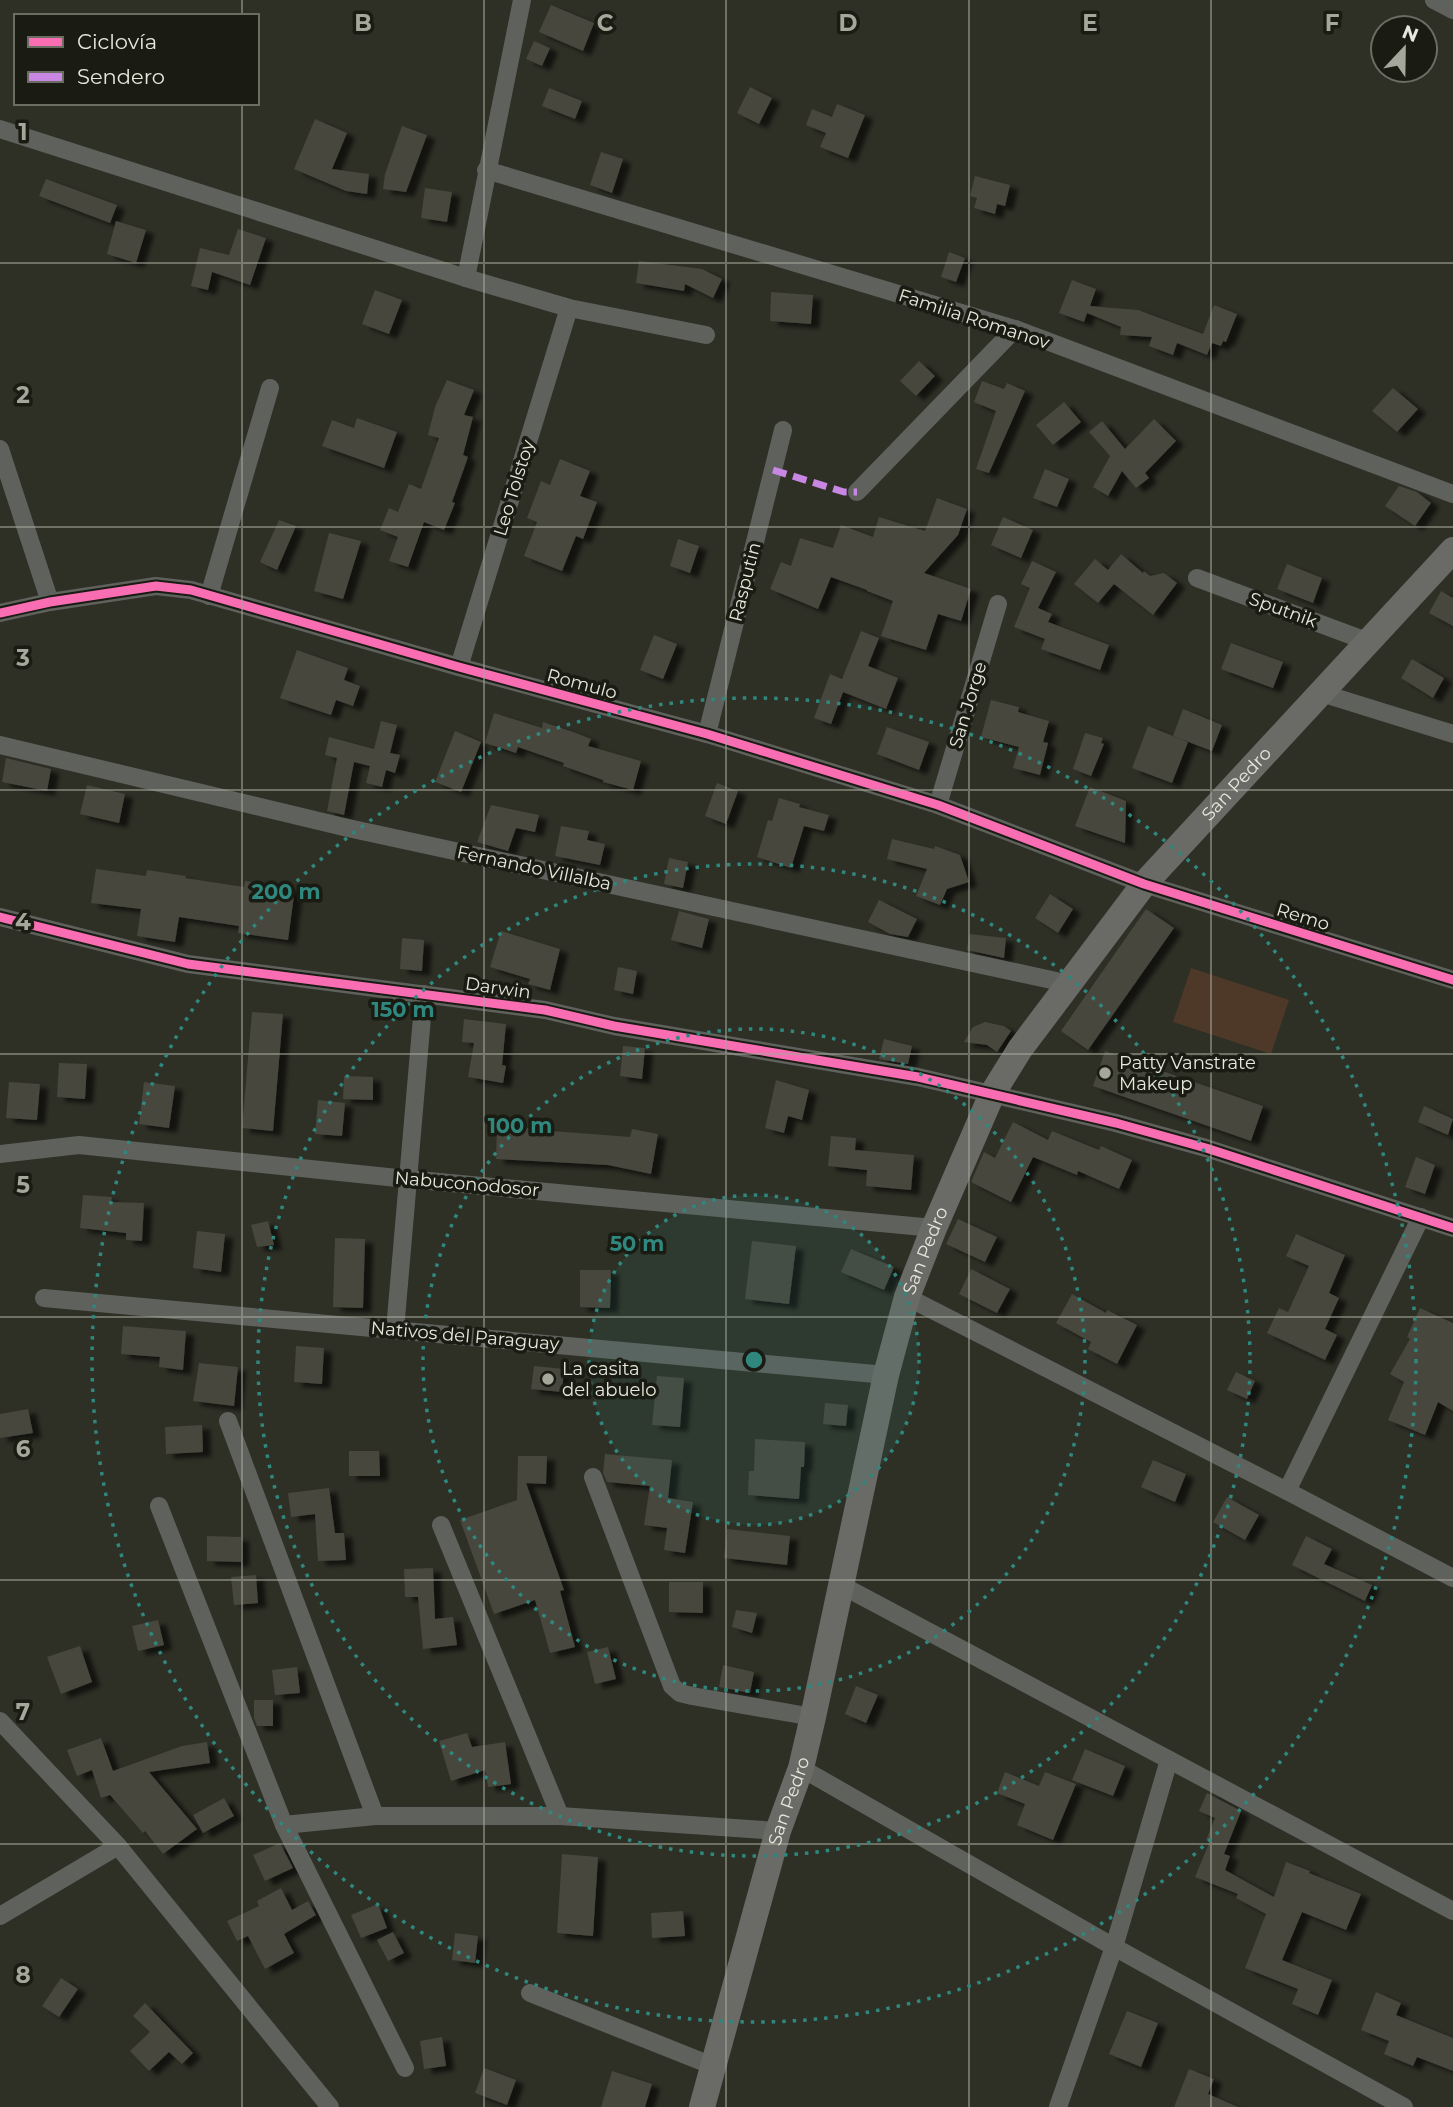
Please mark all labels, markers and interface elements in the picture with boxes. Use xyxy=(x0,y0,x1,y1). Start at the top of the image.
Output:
text: B xyxy=(354,9,372,37)
text: C xyxy=(597,9,614,37)
text: D xyxy=(839,9,858,37)
text: E xyxy=(1082,9,1098,37)
text: F xyxy=(1325,9,1340,37)
legend xyxy=(14,14,259,105)
north arrow xyxy=(1369,14,1439,84)
text: N xyxy=(1399,20,1422,47)
text: Ciclovía xyxy=(77,29,157,54)
text: Sendero xyxy=(77,64,165,89)
text: 1 xyxy=(18,118,28,146)
street label: Familia Romanov xyxy=(896,284,1053,354)
text: 2 xyxy=(16,381,30,409)
street label: Leo Tolstoy xyxy=(489,437,539,539)
street label: Rasputin xyxy=(725,540,765,624)
street label: Sputnik xyxy=(1246,588,1320,632)
text: 3 xyxy=(15,644,30,672)
street label: San Jorge xyxy=(944,659,992,751)
street label: Romulo xyxy=(545,664,619,704)
street label: San Pedro xyxy=(1197,742,1276,825)
street label: Fernando Villalba xyxy=(455,841,613,895)
text: 200 m xyxy=(252,879,320,904)
street label: Remo xyxy=(1274,899,1332,935)
text: 4 xyxy=(15,908,31,936)
street label: Darwin xyxy=(464,973,532,1003)
text: 150 m xyxy=(372,997,434,1022)
place label: Patty Vanstrate Makeup xyxy=(1119,1052,1256,1095)
marker: Patty Vanstrate Makeup xyxy=(1097,1065,1113,1081)
text: 100 m xyxy=(488,1113,552,1138)
street label: Nabuconodosor xyxy=(394,1167,540,1201)
text: 5 xyxy=(16,1171,30,1199)
street label: San Pedro xyxy=(898,1203,953,1298)
text: 50 m xyxy=(610,1231,664,1256)
street label: Nativos del Paraguay xyxy=(370,1317,560,1355)
centre of rings xyxy=(742,1348,766,1372)
place label: La casita del abuelo xyxy=(562,1358,657,1401)
marker: La casita del abuelo xyxy=(540,1371,556,1387)
text: 6 xyxy=(16,1435,31,1463)
text: 7 xyxy=(16,1698,30,1726)
street label: San Pedro xyxy=(764,1755,814,1848)
text: 8 xyxy=(15,1961,31,1989)

